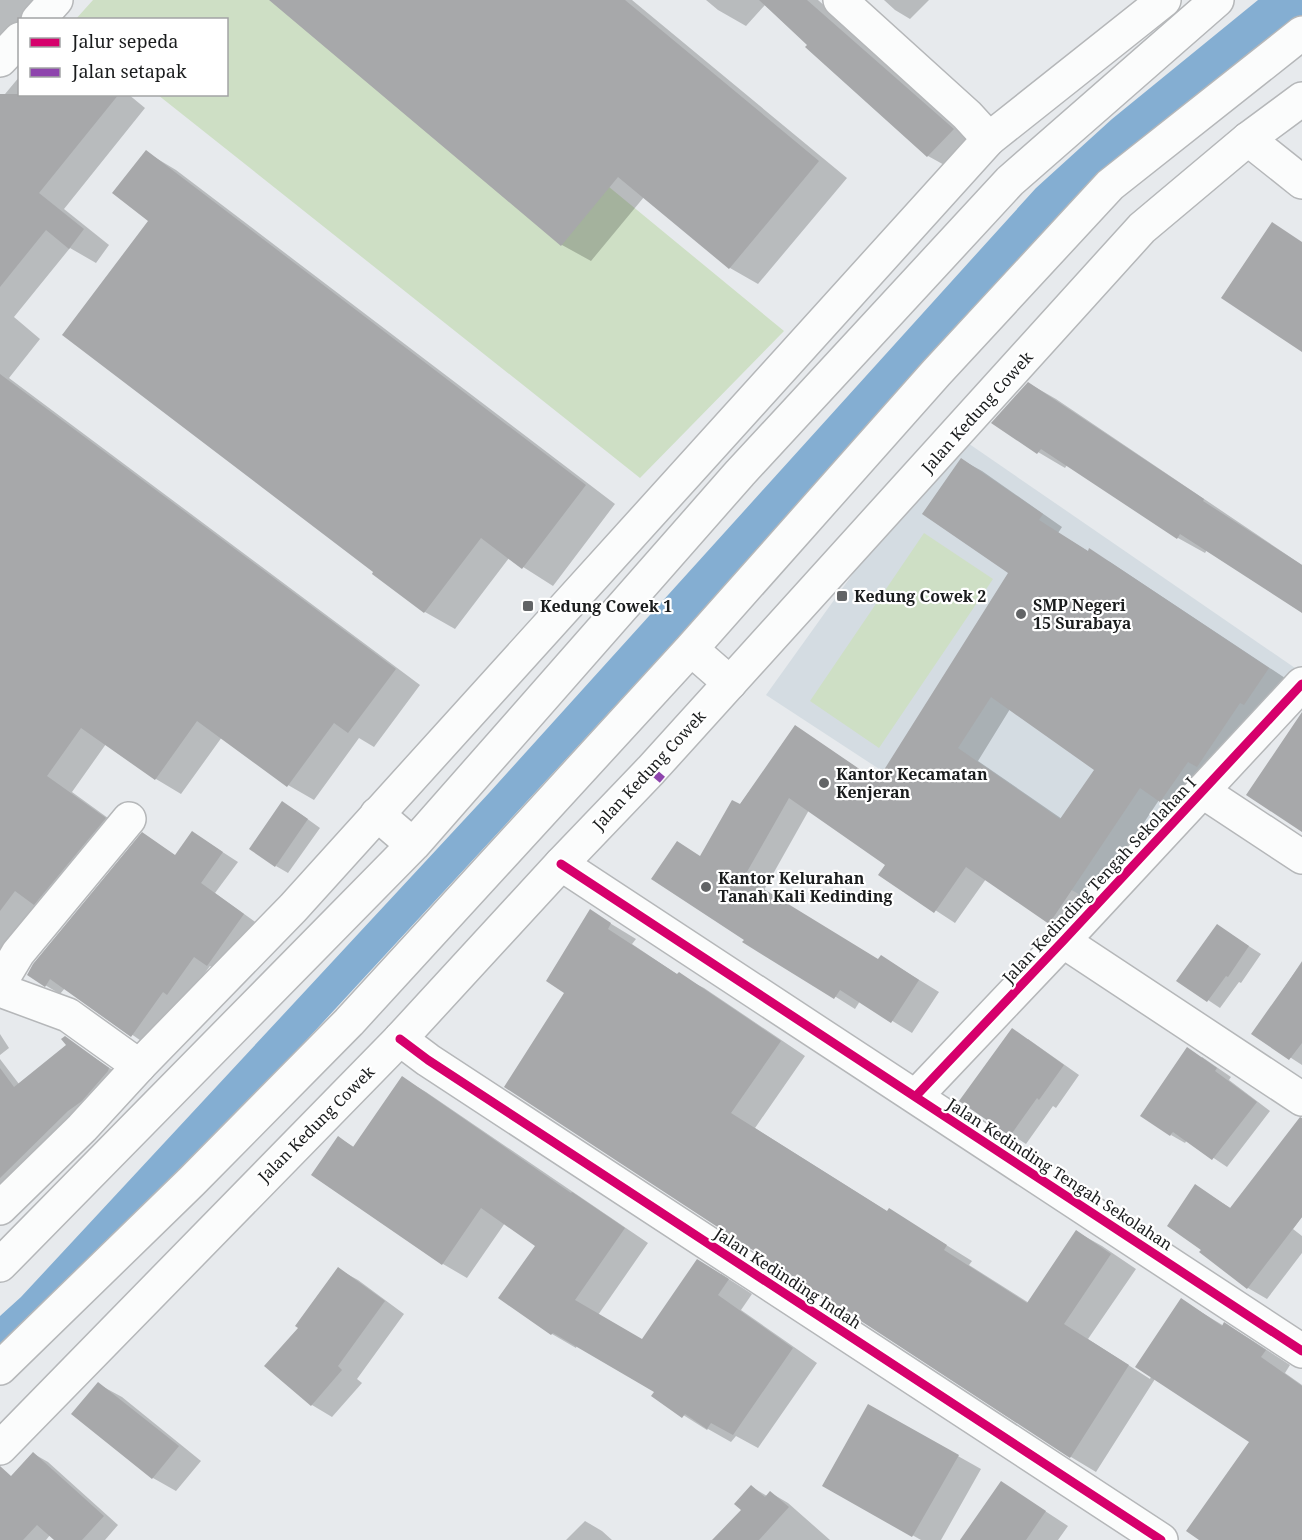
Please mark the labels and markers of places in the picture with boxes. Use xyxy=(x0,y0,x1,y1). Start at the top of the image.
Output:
place label: Kedung Cowek 2 xyxy=(854,585,986,607)
marker: Kedung Cowek 2 xyxy=(835,589,849,603)
place label: SMP Negeri 15 Surabaya xyxy=(1033,594,1132,634)
place label: Kedung Cowek 1 xyxy=(540,595,672,617)
marker: Kedung Cowek 1 xyxy=(521,599,535,613)
marker: SMP Negeri 15 Surabaya xyxy=(1014,607,1028,621)
place label: Kantor Kecamatan Kenjeran xyxy=(836,763,988,803)
marker: Kantor Kecamatan Kenjeran xyxy=(817,776,831,790)
place label: Kantor Kelurahan Tanah Kali Kedinding xyxy=(718,867,892,907)
marker: Kantor Kelurahan Tanah Kali Kedinding xyxy=(699,880,713,894)

